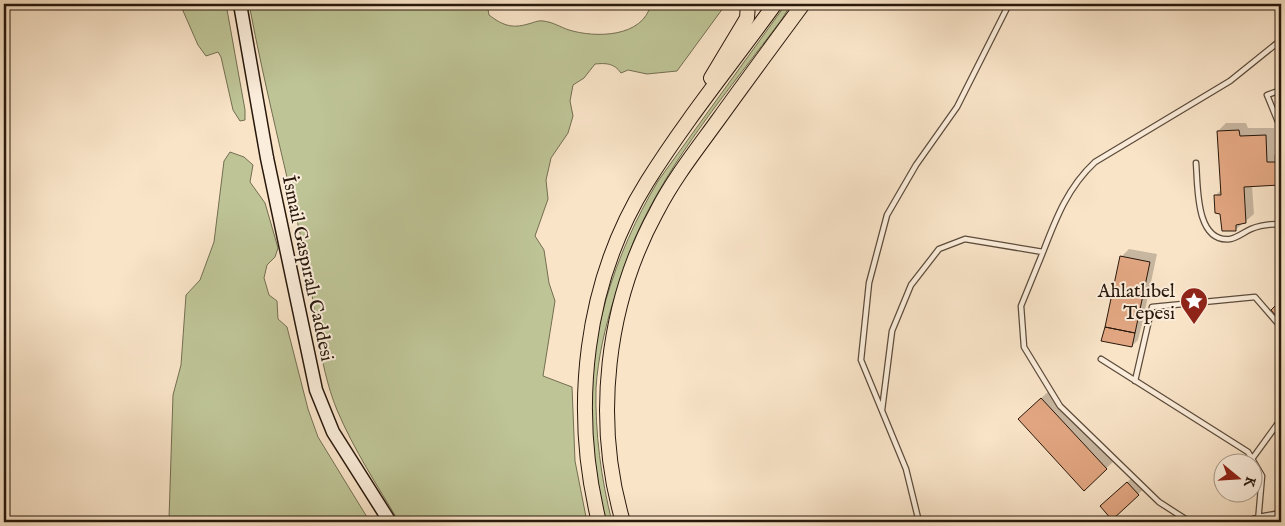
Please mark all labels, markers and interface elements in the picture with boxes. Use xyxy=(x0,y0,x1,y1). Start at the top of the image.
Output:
street label: İsmail Gaspıralı Caddesi xyxy=(276,173,339,364)
place label: Ahlatlıbel Tepesi xyxy=(1097,280,1176,326)
place icon: Ahlatlıbel Tepesi xyxy=(1179,286,1209,325)
north arrow xyxy=(1212,454,1262,504)
text: K xyxy=(1239,474,1260,490)

